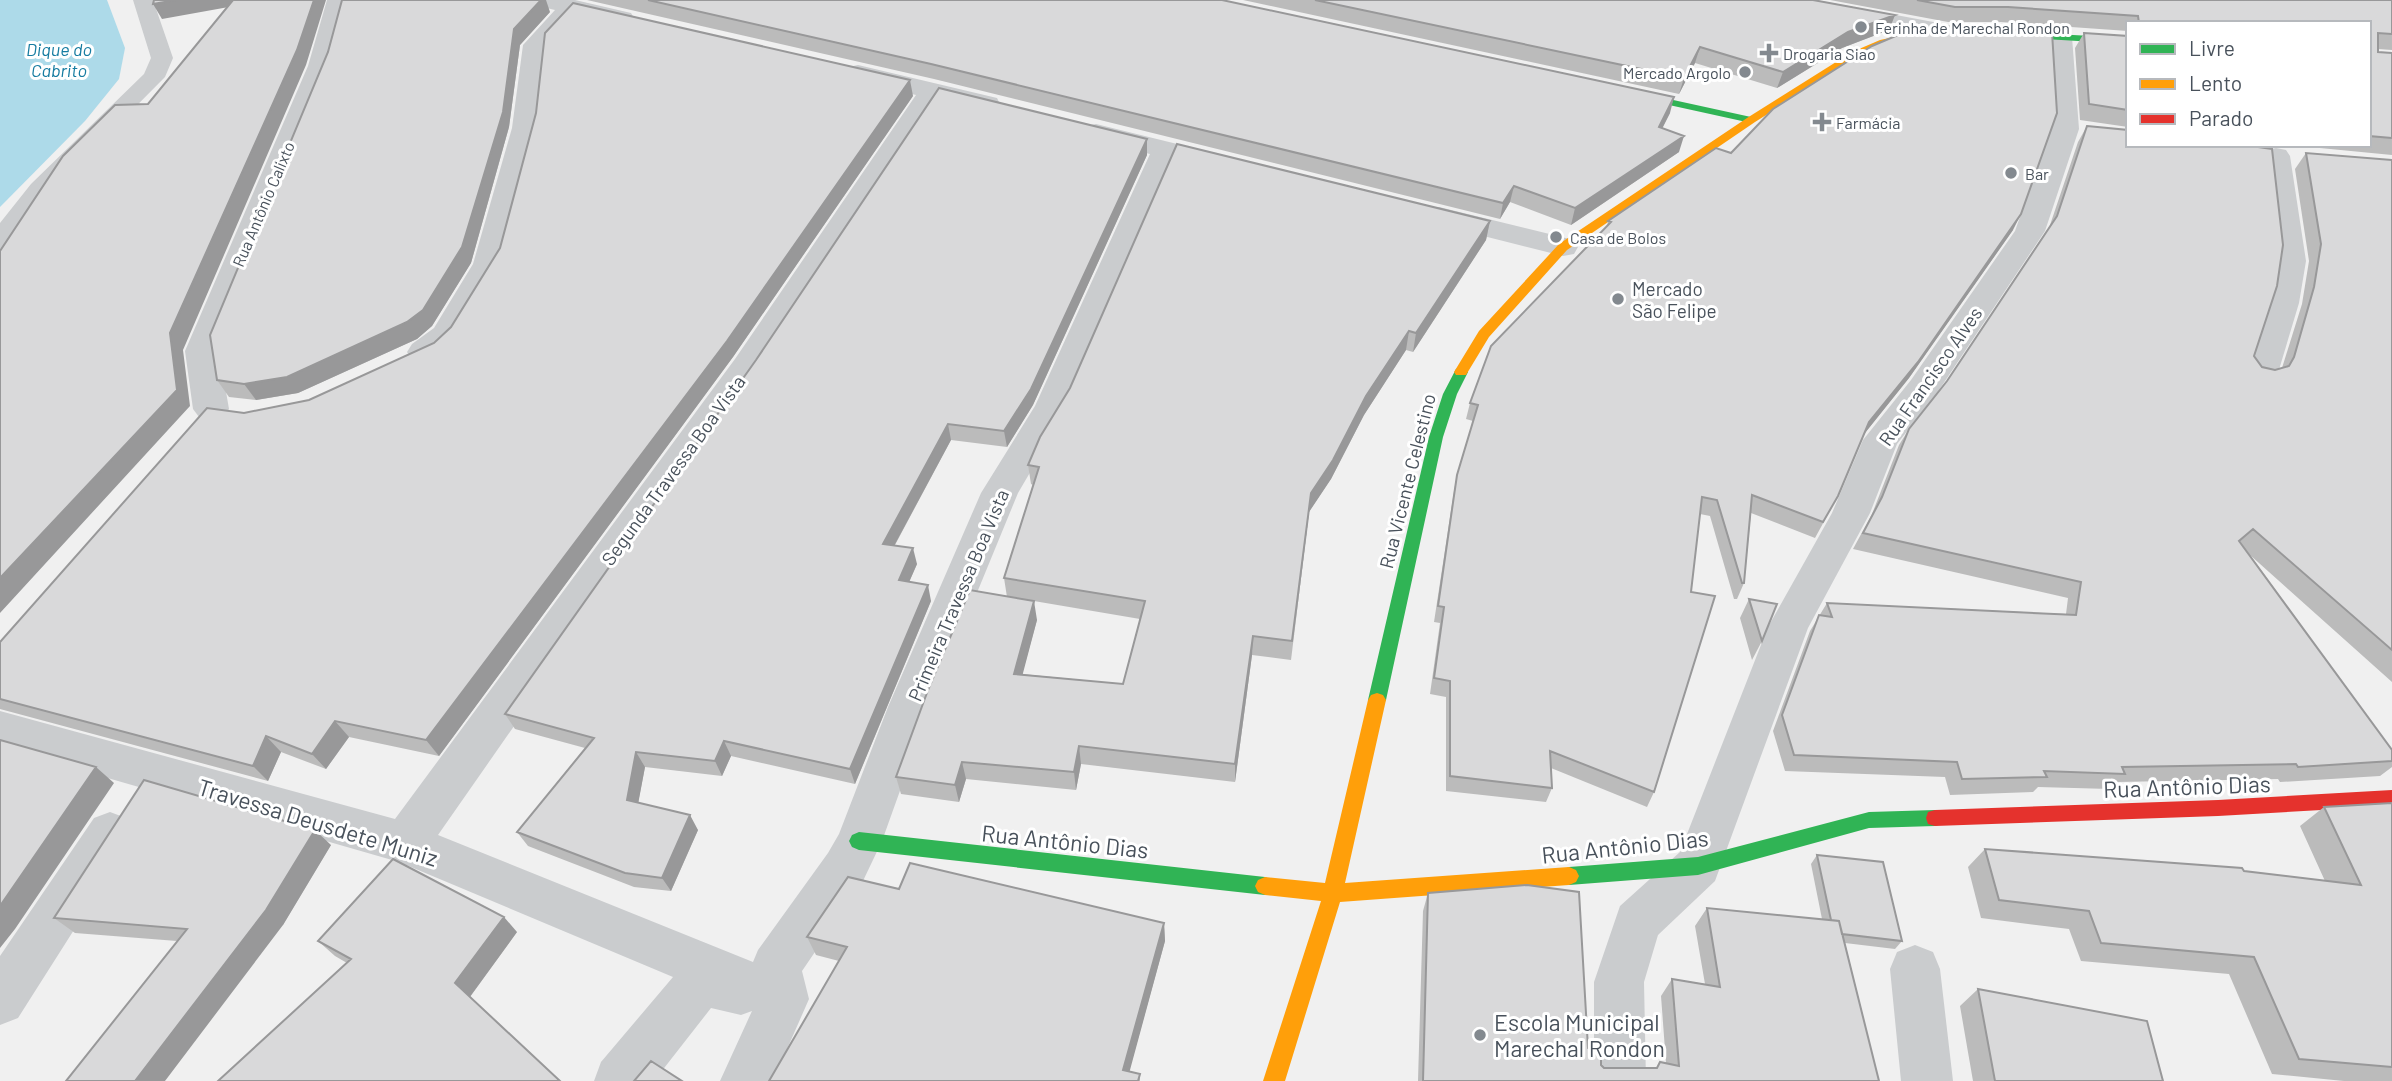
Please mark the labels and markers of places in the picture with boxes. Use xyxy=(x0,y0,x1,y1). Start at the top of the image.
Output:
place label: Ferinha de Marechal Rondon xyxy=(1875,18,2070,37)
marker: Ferinha de Marechal Rondon xyxy=(1853,19,1869,35)
place label: Drogaria Siao xyxy=(1783,44,1876,63)
marker: Drogaria Siao xyxy=(1761,45,1777,61)
place label: Mercado Argolo xyxy=(1623,63,1731,82)
marker: Mercado Argolo xyxy=(1737,64,1753,80)
place label: Farmácia xyxy=(1836,113,1900,132)
marker: Farmácia xyxy=(1814,114,1830,130)
place label: Bar xyxy=(2025,164,2049,183)
marker: Bar xyxy=(2003,165,2019,181)
place label: Casa de Bolos xyxy=(1570,228,1666,247)
marker: Casa de Bolos xyxy=(1548,229,1564,245)
place label: Mercado São Felipe xyxy=(1632,277,1717,322)
marker: Mercado São Felipe xyxy=(1610,291,1626,307)
place label: Escola Municipal Marechal Rondon xyxy=(1494,1008,1665,1062)
marker: Escola Municipal Marechal Rondon xyxy=(1472,1027,1488,1043)

